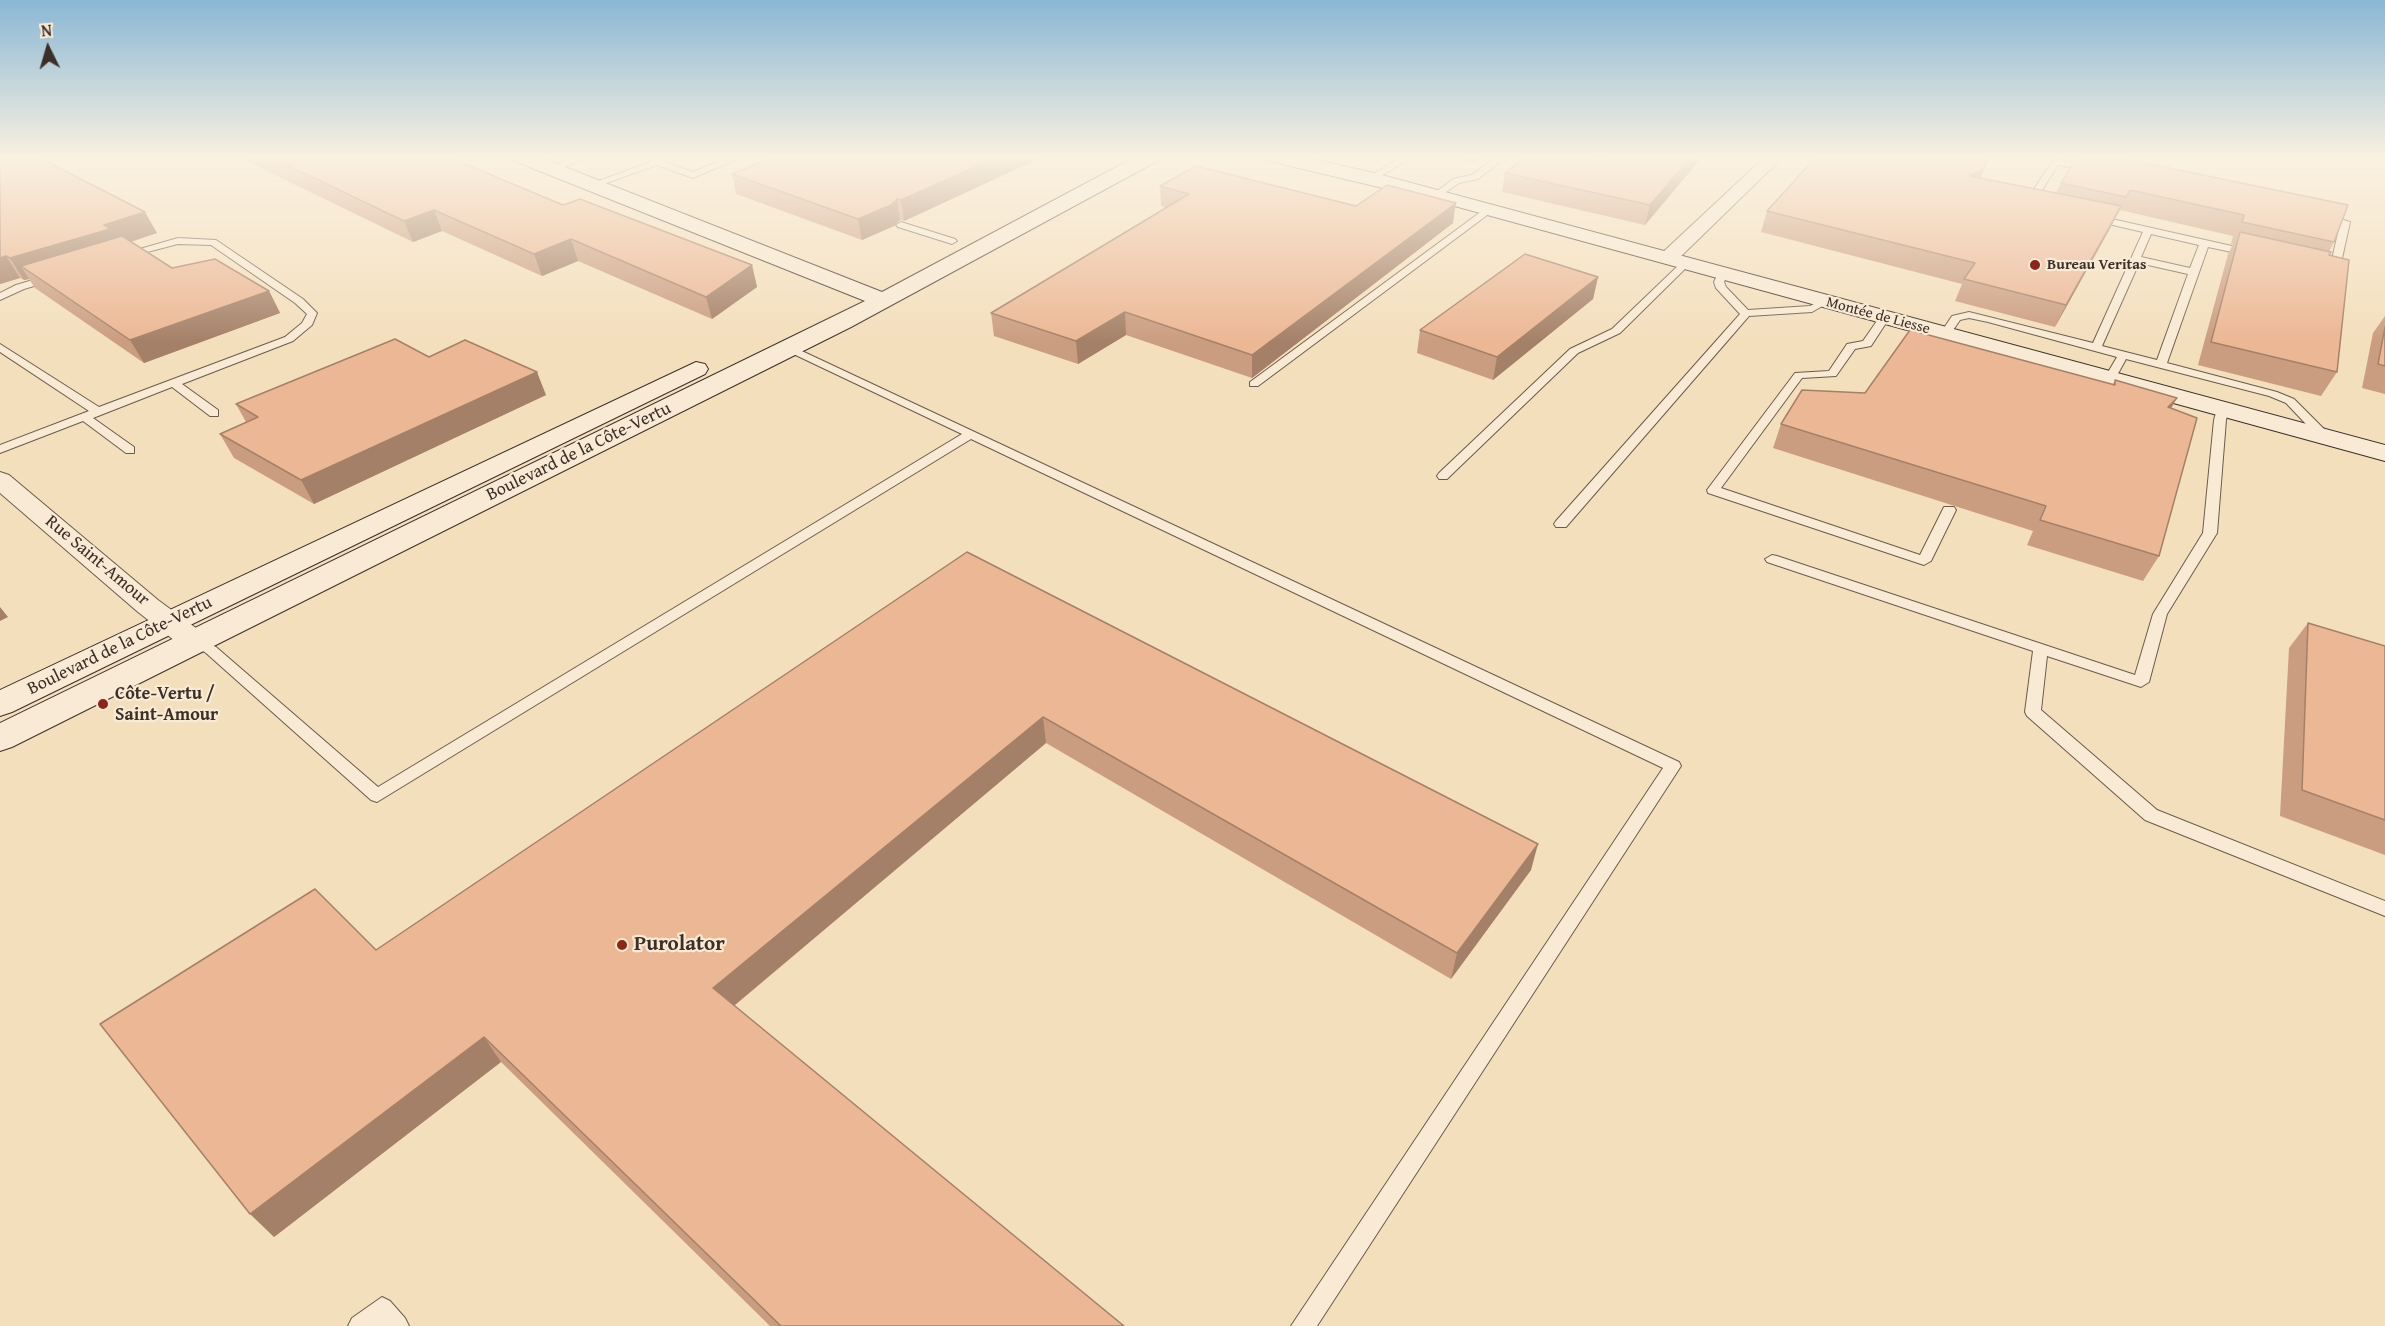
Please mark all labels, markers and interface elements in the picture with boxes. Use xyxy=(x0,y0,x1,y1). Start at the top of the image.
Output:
north arrow xyxy=(18,18,78,78)
text: N xyxy=(40,18,53,42)
place label: Bureau Veritas xyxy=(2047,256,2146,274)
marker: Bureau Veritas xyxy=(2028,258,2042,272)
street label: Montée de Liesse xyxy=(1824,293,1932,339)
street label: Boulevard de la Côte-Vertu xyxy=(483,398,675,506)
street label: Rue Saint-Amour xyxy=(40,511,154,611)
street label: Boulevard de la Côte-Vertu xyxy=(24,592,216,700)
place label: Côte-Vertu / Saint-Amour xyxy=(115,683,218,726)
marker: Côte-Vertu / Saint-Amour xyxy=(96,697,110,711)
place label: Purolator xyxy=(634,932,725,958)
marker: Purolator xyxy=(615,938,629,952)

